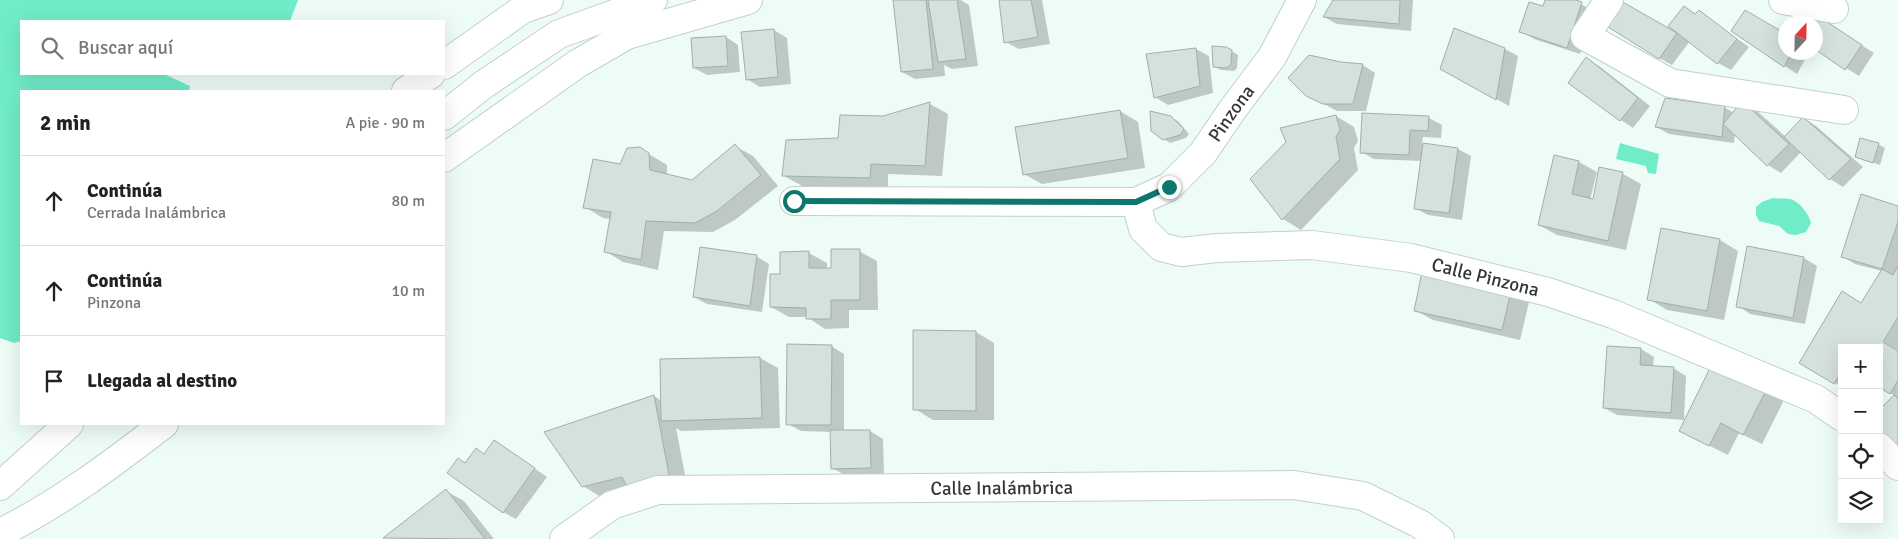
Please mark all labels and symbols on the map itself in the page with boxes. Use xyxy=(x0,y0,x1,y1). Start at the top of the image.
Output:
north arrow xyxy=(1778,15,1823,60)
street label: Pinzona xyxy=(1203,80,1260,147)
route end xyxy=(1158,176,1181,199)
route start xyxy=(783,190,806,213)
street label: Calle Pinzona xyxy=(1429,253,1542,302)
street label: Calle Inalámbrica xyxy=(930,476,1073,501)

